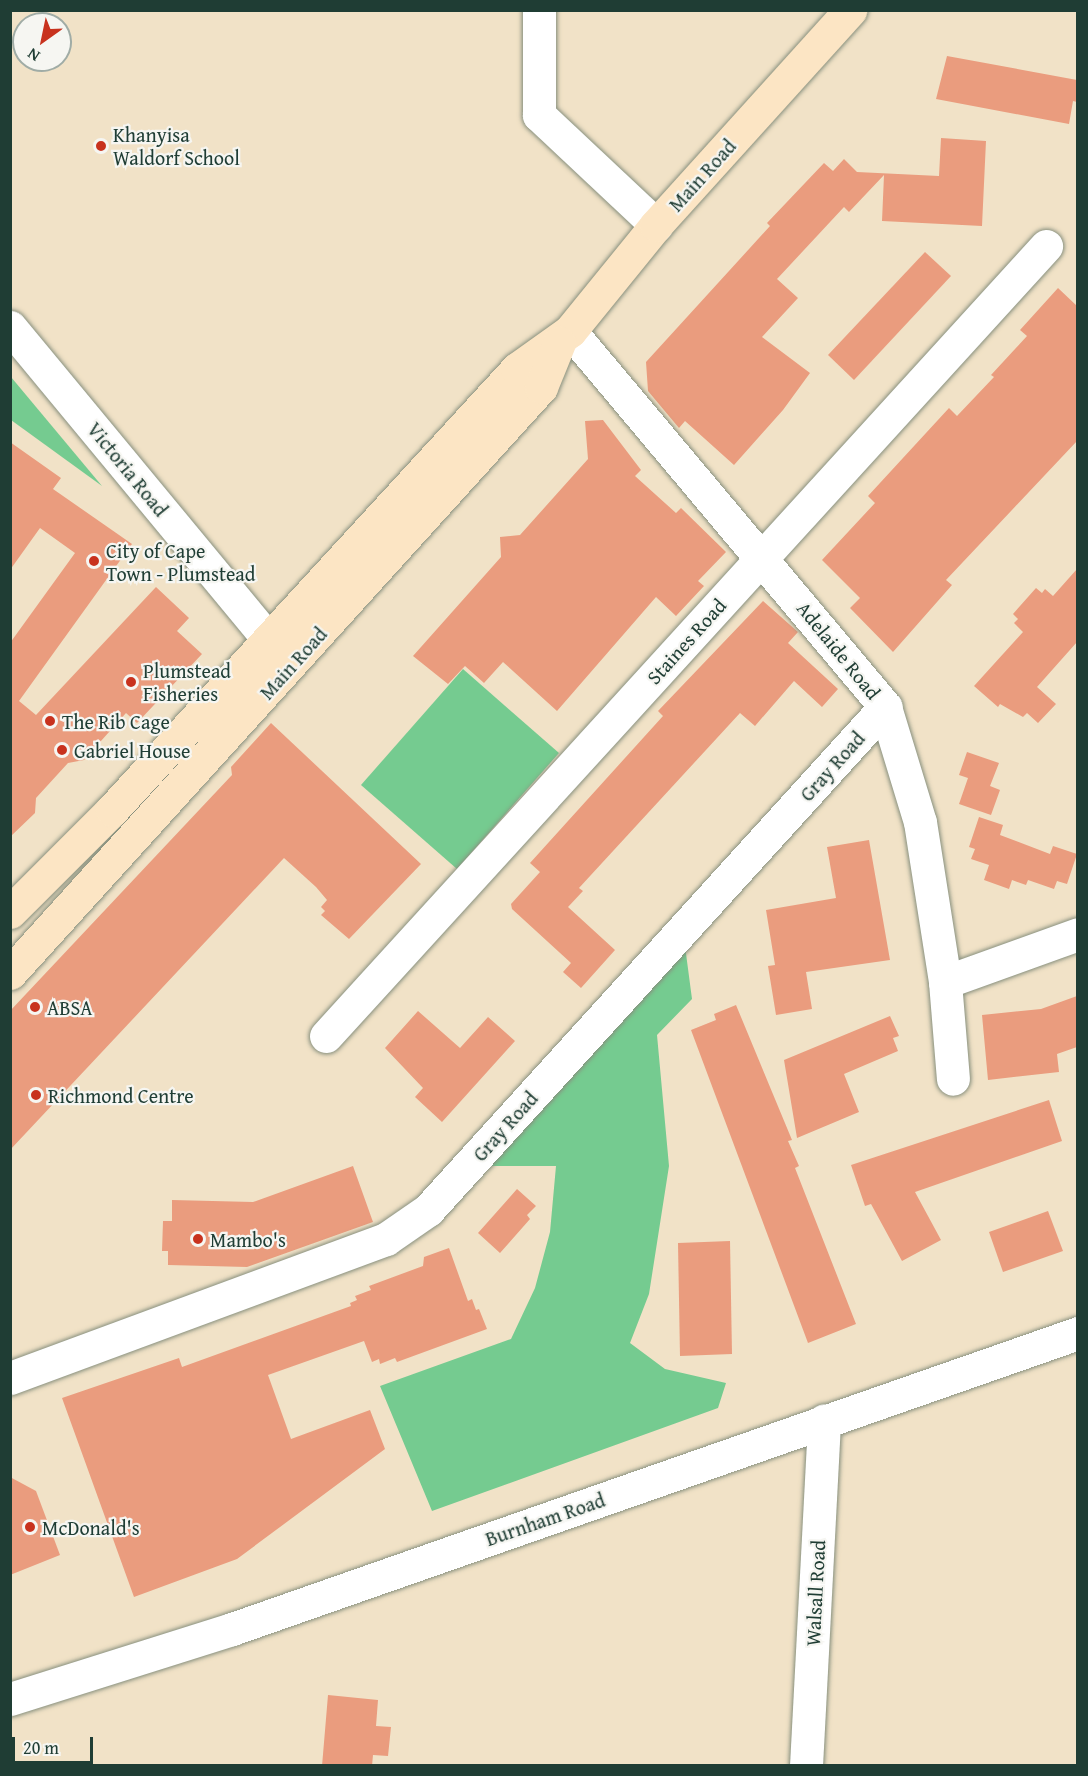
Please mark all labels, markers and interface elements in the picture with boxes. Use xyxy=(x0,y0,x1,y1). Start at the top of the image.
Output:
north arrow xyxy=(12,12,72,72)
text: N xyxy=(22,42,44,68)
place label: Khanyisa Waldorf School xyxy=(113,122,240,169)
street label: Main Road xyxy=(663,134,741,216)
marker: Khanyisa Waldorf School xyxy=(94,139,108,153)
street label: Victoria Road xyxy=(83,417,173,521)
place label: City of Cape Town - Plumstead xyxy=(106,538,255,585)
marker: City of Cape Town - Plumstead xyxy=(87,554,101,568)
street label: Staines Road xyxy=(641,593,731,689)
street label: Adelaide Road xyxy=(792,596,886,704)
street label: Main Road xyxy=(254,622,332,704)
place label: Plumstead Fisheries xyxy=(143,658,231,705)
marker: Plumstead Fisheries xyxy=(124,675,138,689)
place label: The Rib Cage xyxy=(62,709,170,733)
marker: The Rib Cage xyxy=(43,714,57,728)
street label: Gray Road xyxy=(794,726,870,806)
place label: Gabriel House xyxy=(74,738,190,762)
marker: Gabriel House xyxy=(55,743,69,757)
place label: ABSA xyxy=(47,995,92,1019)
marker: ABSA xyxy=(28,1000,42,1014)
place label: Richmond Centre xyxy=(48,1083,194,1107)
street label: Gray Road xyxy=(467,1086,543,1166)
marker: Richmond Centre xyxy=(29,1088,43,1102)
place label: Mambo's xyxy=(210,1227,286,1251)
marker: Mambo's xyxy=(191,1232,205,1246)
street label: Burnham Road xyxy=(482,1487,608,1551)
place label: McDonald's xyxy=(42,1515,140,1539)
marker: McDonald's xyxy=(23,1520,37,1534)
street label: Walsall Road xyxy=(800,1539,830,1647)
scale bar xyxy=(15,1725,96,1763)
text: 20 m xyxy=(23,1734,59,1761)

